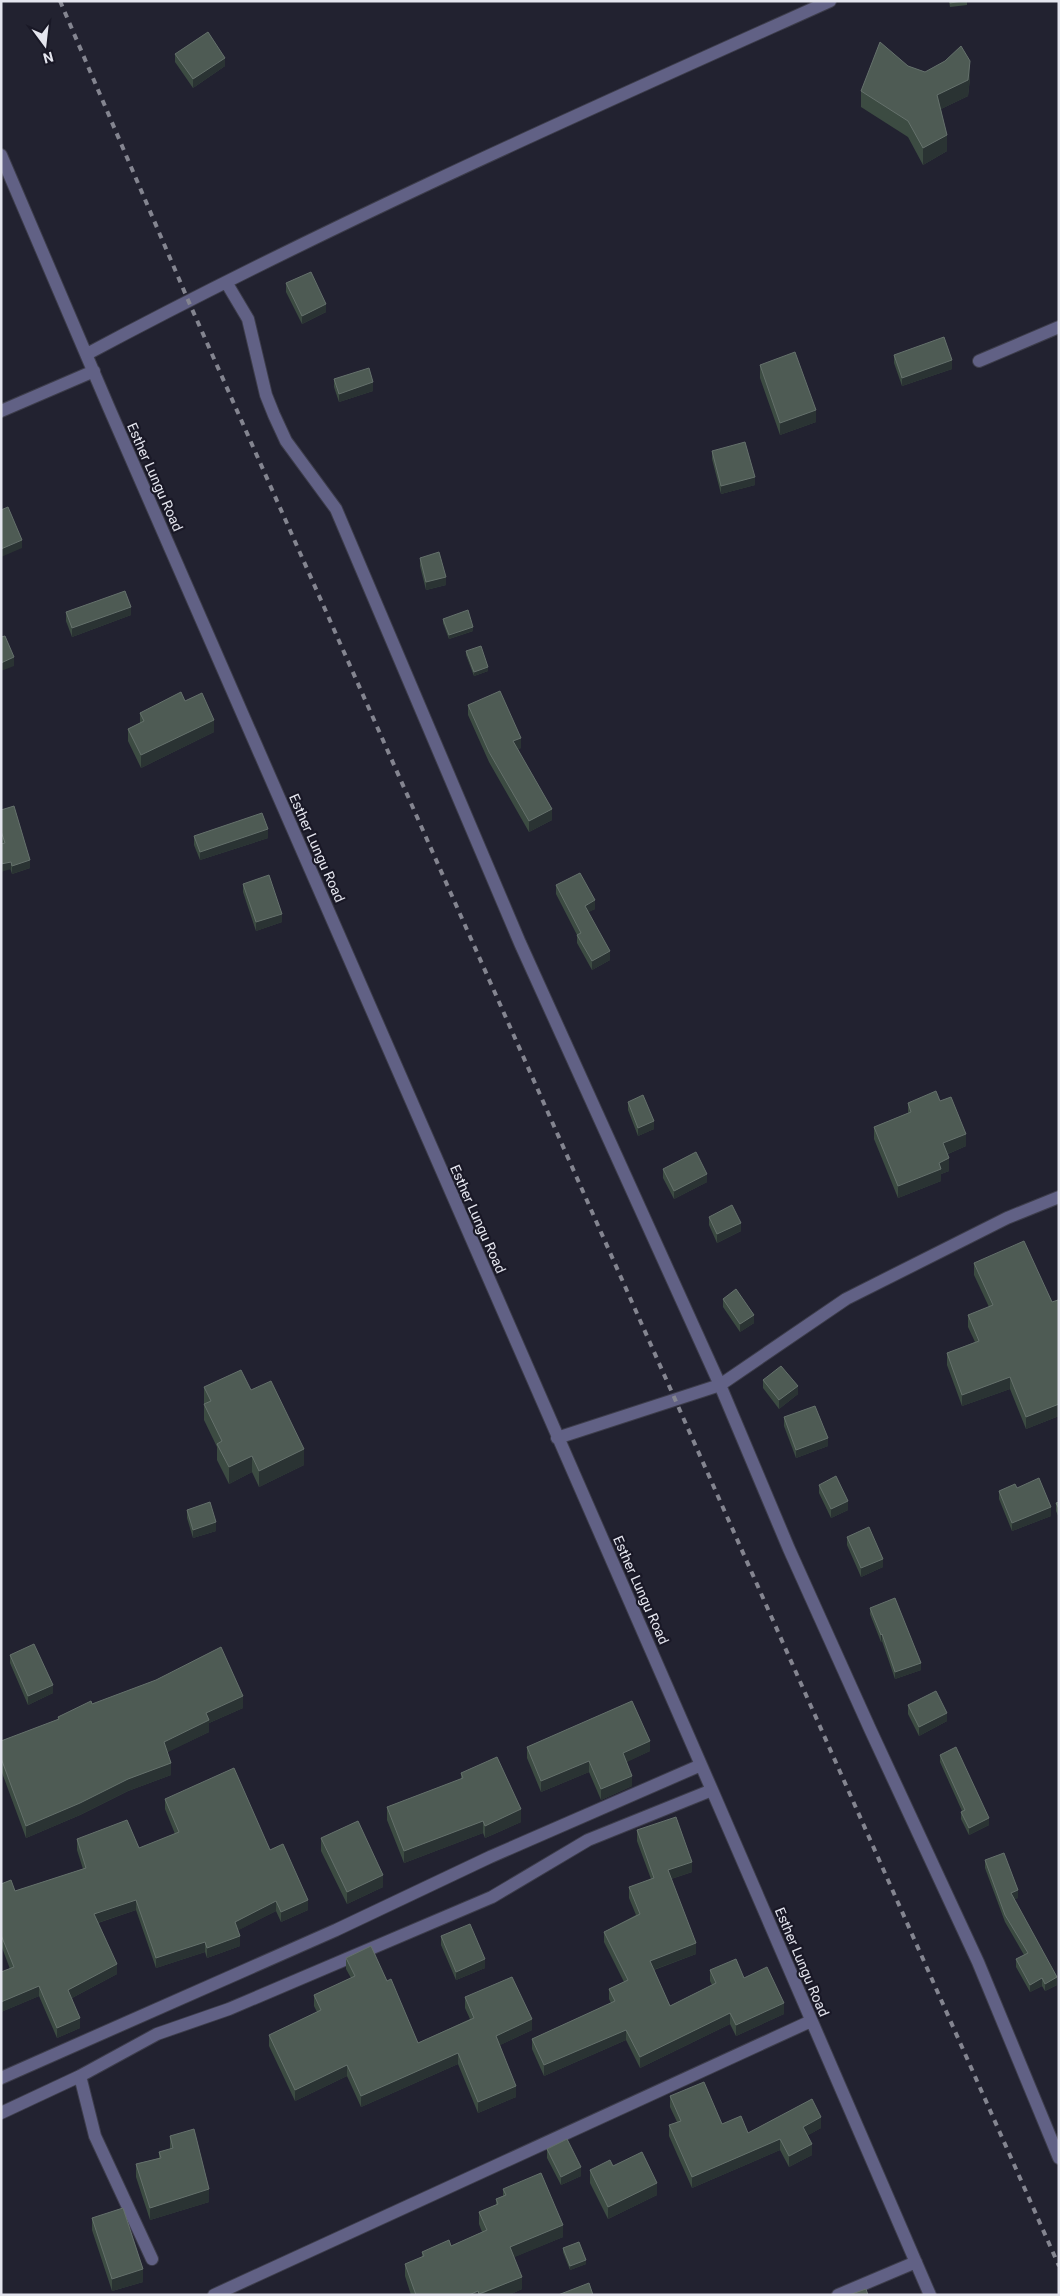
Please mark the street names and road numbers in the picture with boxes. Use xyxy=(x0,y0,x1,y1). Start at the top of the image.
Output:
street label: Esther Lungu Road xyxy=(124,420,186,534)
street label: Esther Lungu Road xyxy=(286,791,348,905)
street label: Esther Lungu Road xyxy=(447,1162,509,1276)
street label: Esther Lungu Road xyxy=(610,1533,672,1647)
street label: Esther Lungu Road xyxy=(772,1905,832,2019)

